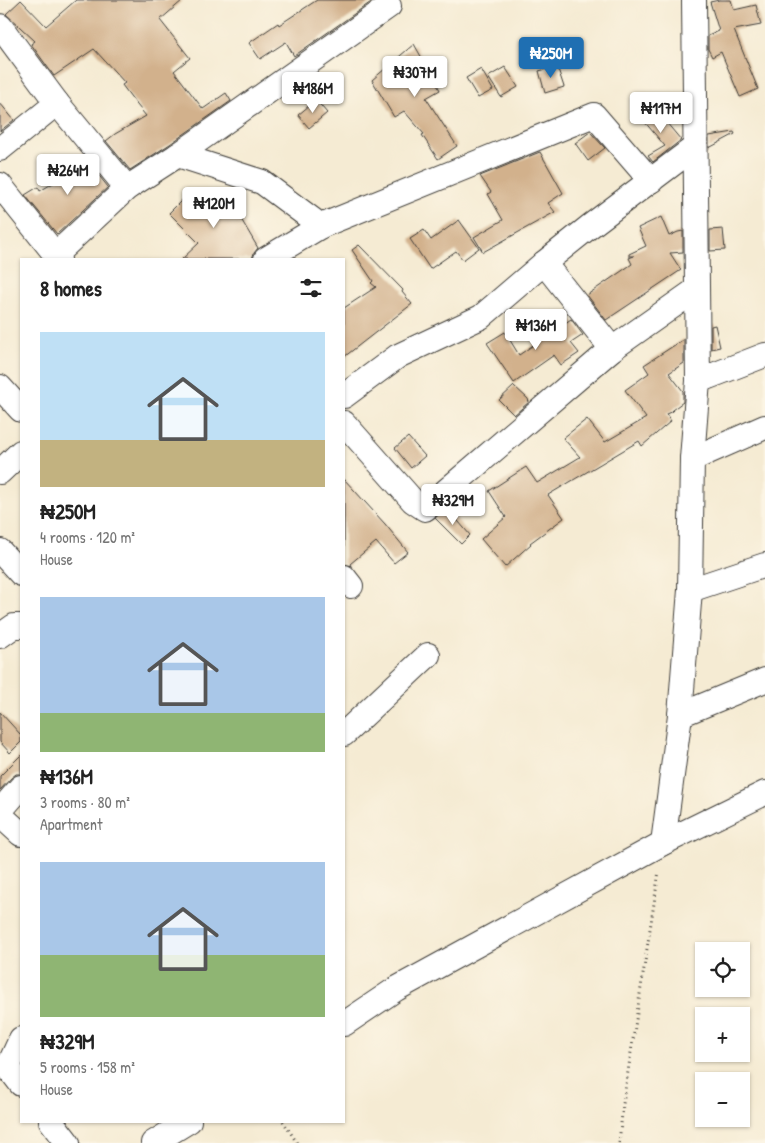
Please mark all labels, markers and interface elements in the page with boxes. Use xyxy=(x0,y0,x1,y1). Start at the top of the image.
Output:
pin: ₦250M xyxy=(516,36,586,79)
text: ₦250M xyxy=(530,42,572,64)
pin: ₦307M xyxy=(380,56,450,98)
text: ₦307M xyxy=(393,61,437,83)
pin: ₦186M xyxy=(278,72,348,114)
text: ₦186M xyxy=(293,77,333,99)
pin: ₦117M xyxy=(626,92,696,134)
text: ₦117M xyxy=(641,97,681,119)
pin: ₦264M xyxy=(33,154,103,196)
text: ₦264M xyxy=(48,159,88,181)
pin: ₦120M xyxy=(179,186,249,229)
text: ₦120M xyxy=(193,192,235,214)
text: 8 homes xyxy=(40,274,102,303)
icon: filters xyxy=(297,274,325,302)
pin: ₦136M xyxy=(501,308,571,351)
text: ₦136M xyxy=(516,314,556,336)
icon: home xyxy=(138,364,228,454)
pin: ₦329M xyxy=(418,484,488,526)
text: ₦329M xyxy=(432,489,474,511)
text: ₦250M xyxy=(40,497,96,526)
text: 4 rooms · 120 m² xyxy=(40,526,135,548)
text: House xyxy=(40,548,73,570)
icon: home xyxy=(138,629,228,719)
text: ₦136M xyxy=(40,762,93,791)
text: 3 rooms · 80 m² xyxy=(40,791,130,813)
text: Apartment xyxy=(40,813,103,835)
icon: home xyxy=(138,894,228,984)
map controls xyxy=(695,942,750,1127)
button: locate xyxy=(695,942,750,997)
button: + xyxy=(695,1007,750,1062)
text: ₦329M xyxy=(40,1027,95,1056)
text: 5 rooms · 158 m² xyxy=(40,1056,135,1078)
button: − xyxy=(695,1072,750,1127)
text: House xyxy=(40,1078,73,1100)

